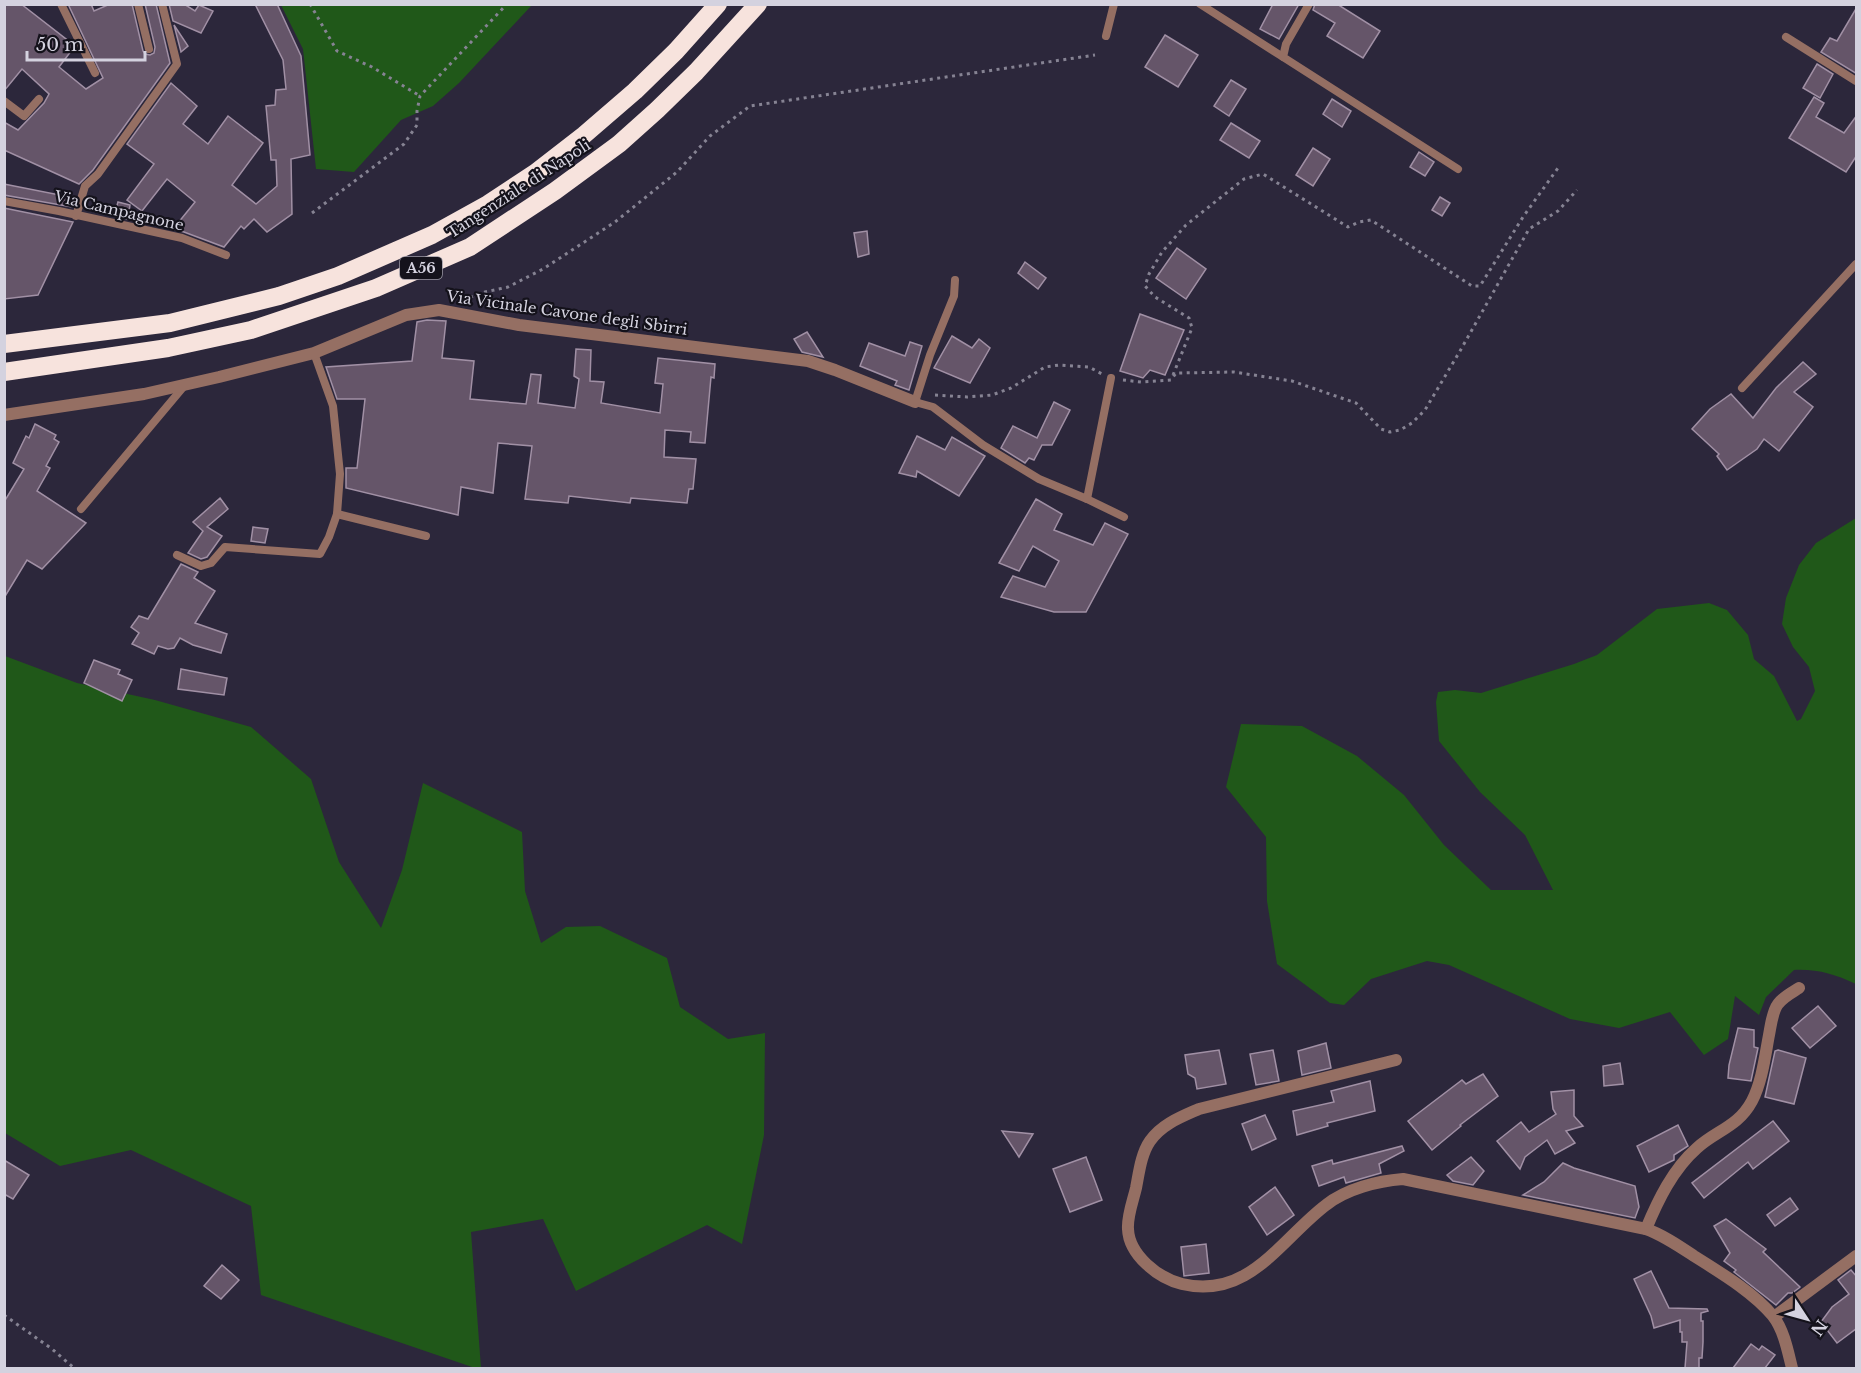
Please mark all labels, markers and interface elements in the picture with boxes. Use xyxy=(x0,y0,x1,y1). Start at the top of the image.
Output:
scale bar xyxy=(27,24,146,62)
text: 50 m xyxy=(36,34,84,56)
street label: Tangenziale di Napoli xyxy=(443,135,594,242)
street label: Via Campagnone xyxy=(52,186,186,235)
road number: A56 xyxy=(400,257,442,279)
street label: Via Vicinale Cavone degli Sbirri xyxy=(445,286,689,339)
north arrow xyxy=(1777,1289,1837,1349)
text: N xyxy=(1807,1316,1832,1340)

